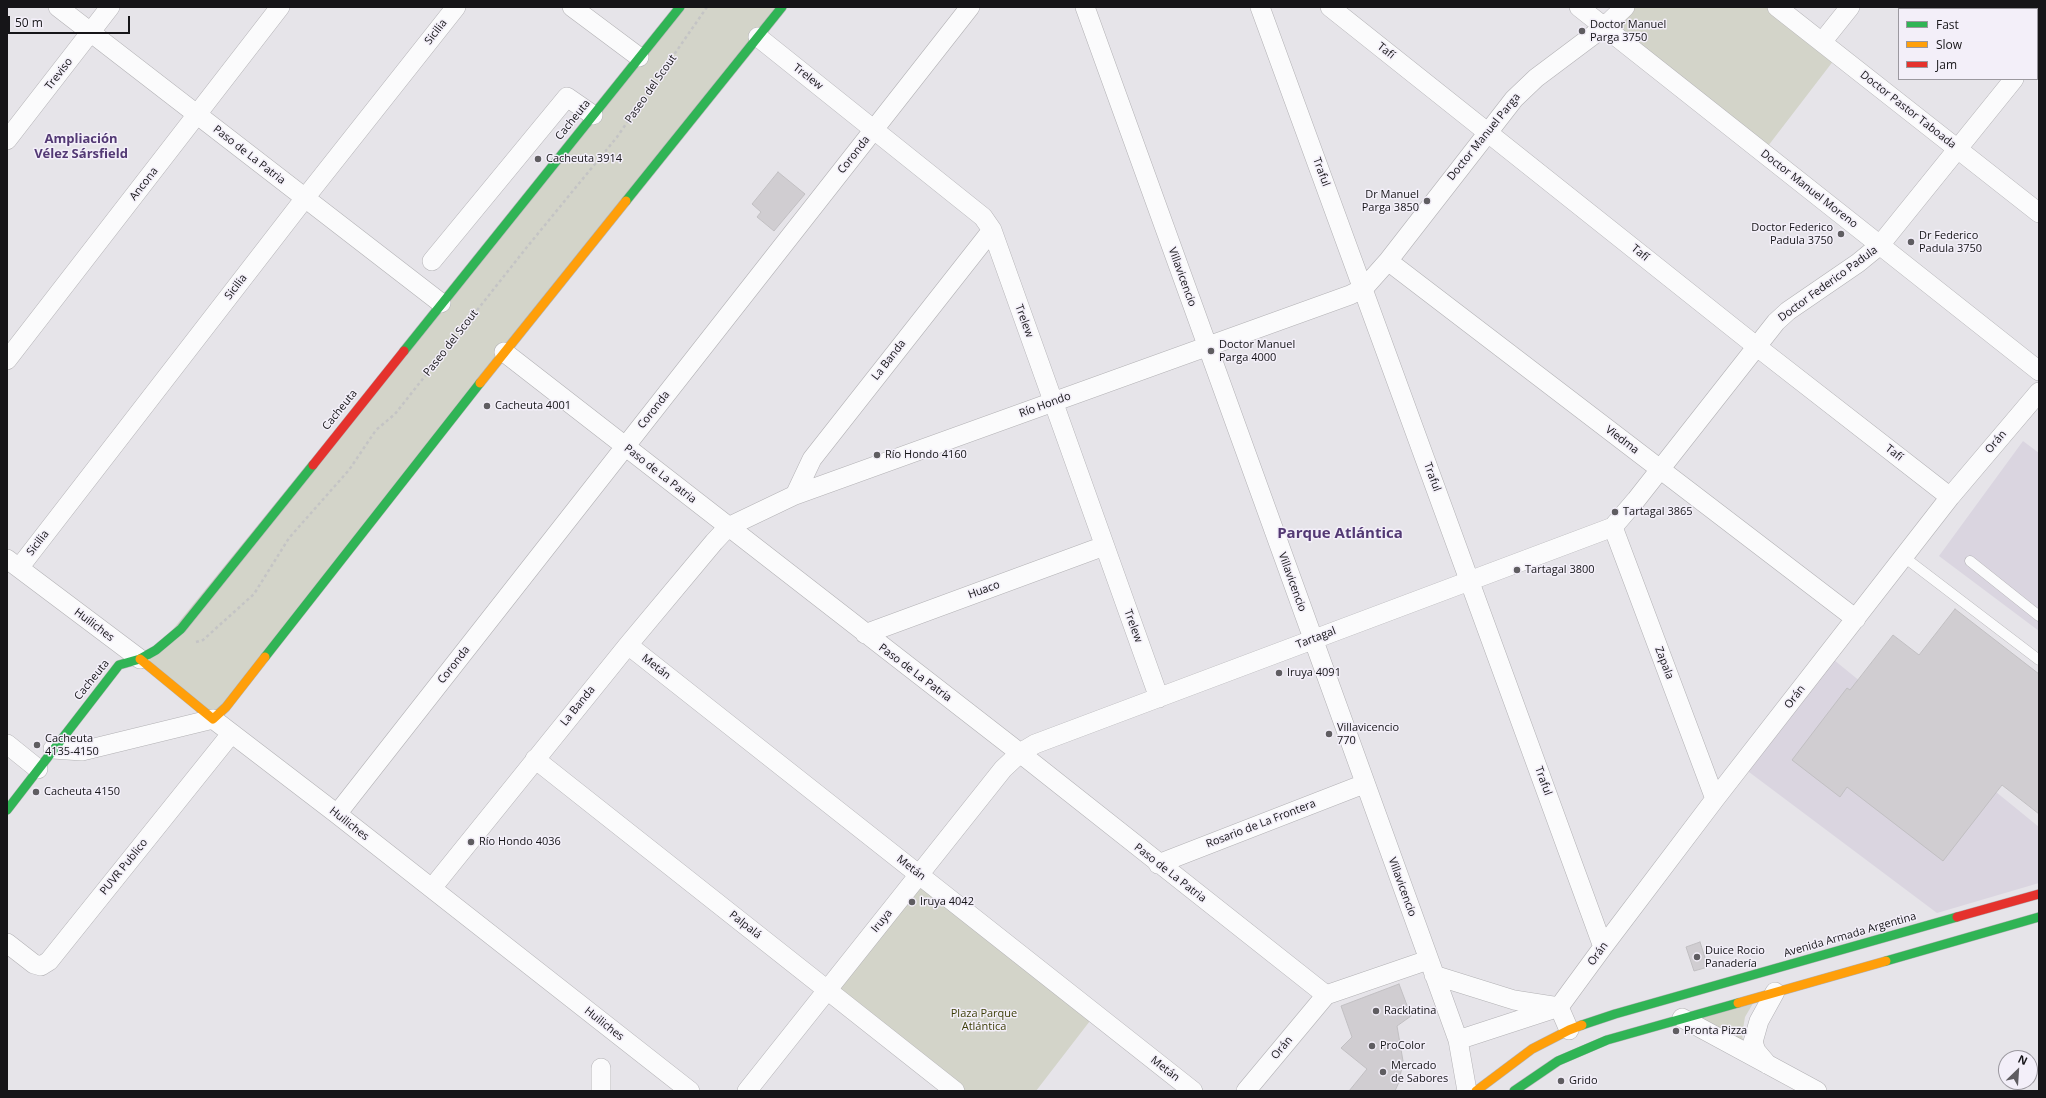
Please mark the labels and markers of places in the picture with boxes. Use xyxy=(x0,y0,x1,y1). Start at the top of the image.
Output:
place label: Doctor Manuel Parga 3750 xyxy=(1590,18,1666,44)
marker: Doctor Manuel Parga 3750 xyxy=(1577,26,1587,36)
place label: Cacheuta 3914 xyxy=(546,152,622,166)
marker: Cacheuta 3914 xyxy=(533,154,543,164)
place label: Dr Manuel Parga 3850 xyxy=(1362,188,1419,214)
marker: Dr Manuel Parga 3850 xyxy=(1422,196,1432,206)
place label: Doctor Federico Padula 3750 xyxy=(1751,221,1833,247)
marker: Doctor Federico Padula 3750 xyxy=(1836,229,1846,239)
place label: Dr Federico Padula 3750 xyxy=(1919,229,1982,255)
marker: Dr Federico Padula 3750 xyxy=(1906,237,1916,247)
place label: Doctor Manuel Parga 4000 xyxy=(1219,338,1295,364)
marker: Doctor Manuel Parga 4000 xyxy=(1206,346,1216,356)
place label: Cacheuta 4001 xyxy=(495,399,571,413)
marker: Cacheuta 4001 xyxy=(482,401,492,411)
place label: Río Hondo 4160 xyxy=(885,448,967,462)
marker: Río Hondo 4160 xyxy=(872,450,882,460)
place label: Tartagal 3865 xyxy=(1623,505,1693,519)
marker: Tartagal 3865 xyxy=(1610,507,1620,517)
place label: Tartagal 3800 xyxy=(1525,563,1595,577)
marker: Tartagal 3800 xyxy=(1512,565,1522,575)
place label: Iruya 4091 xyxy=(1287,666,1341,680)
marker: Iruya 4091 xyxy=(1274,668,1284,678)
place label: Villavicencio 770 xyxy=(1337,721,1399,747)
marker: Villavicencio 770 xyxy=(1324,729,1334,739)
place label: Cacheuta 4135-4150 xyxy=(45,732,99,758)
marker: Cacheuta 4135-4150 xyxy=(32,740,42,750)
place label: Cacheuta 4150 xyxy=(44,785,120,799)
marker: Cacheuta 4150 xyxy=(31,787,41,797)
place label: Río Hondo 4036 xyxy=(479,835,561,849)
marker: Río Hondo 4036 xyxy=(466,837,476,847)
place label: Iruya 4042 xyxy=(920,895,974,909)
marker: Iruya 4042 xyxy=(907,897,917,907)
place label: Duice Rocio Panadería xyxy=(1705,944,1765,970)
marker: Duice Rocio Panadería xyxy=(1692,952,1702,962)
place label: Racklatina xyxy=(1384,1004,1436,1018)
marker: Racklatina xyxy=(1371,1006,1381,1016)
place label: Pronta Pizza xyxy=(1684,1024,1747,1038)
marker: Pronta Pizza xyxy=(1671,1026,1681,1036)
place label: ProColor xyxy=(1380,1039,1425,1053)
marker: ProColor xyxy=(1367,1041,1377,1051)
place label: Mercado de Sabores xyxy=(1391,1059,1448,1085)
marker: Mercado de Sabores xyxy=(1378,1067,1388,1077)
place label: Grido xyxy=(1569,1074,1598,1088)
marker: Grido xyxy=(1556,1076,1566,1086)

